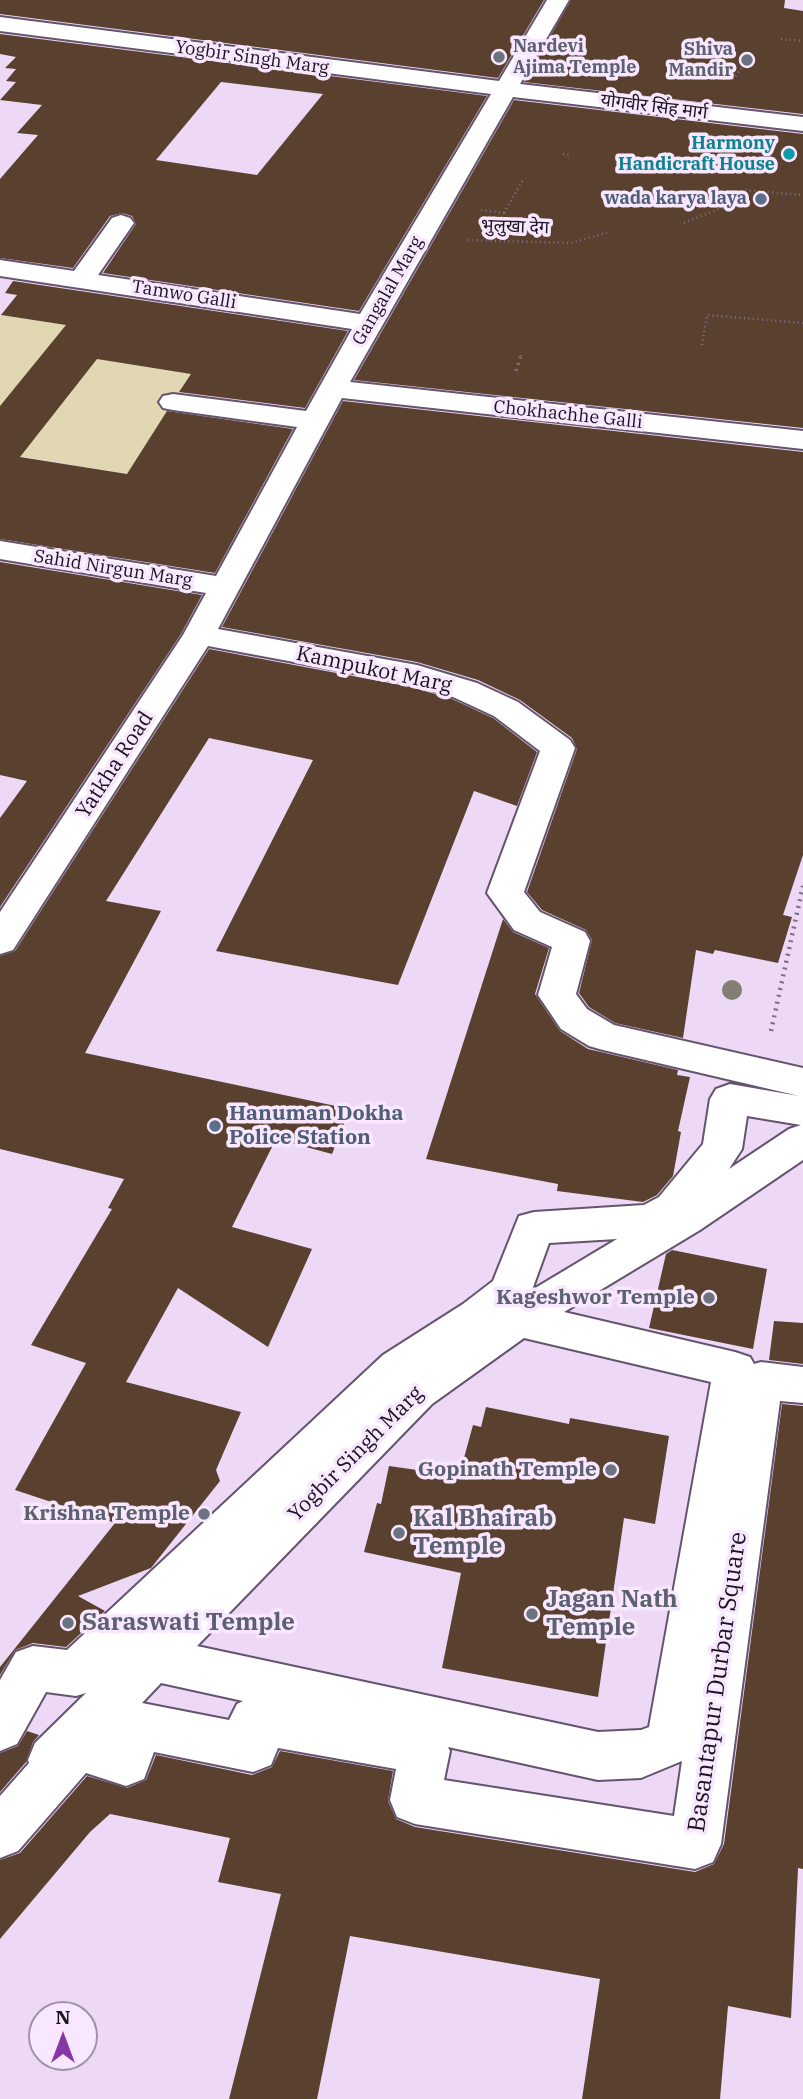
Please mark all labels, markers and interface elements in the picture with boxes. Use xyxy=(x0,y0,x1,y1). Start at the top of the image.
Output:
place label: Nardevi Ajima Temple xyxy=(513,36,636,78)
street label: Yogbir Singh Marg xyxy=(174,37,330,79)
place label: Shiva Mandir xyxy=(668,39,733,82)
marker: Nardevi Ajima Temple xyxy=(491,49,507,65)
marker: Shiva Mandir xyxy=(739,52,755,68)
street label: योगवीर सिंह मार्ग xyxy=(599,90,709,124)
place label: Harmony Handicraft House xyxy=(618,133,775,176)
marker: Harmony Handicraft House xyxy=(781,146,797,162)
place label: wada karya laya xyxy=(604,188,747,210)
marker: wada karya laya xyxy=(753,191,769,207)
street label: भुलुखा देग xyxy=(481,215,549,239)
street label: Gangalal Marg xyxy=(348,233,428,349)
street label: Tamwo Galli xyxy=(130,276,238,314)
street label: Chokhachhe Galli xyxy=(492,396,644,434)
street label: Sahid Nirgun Marg xyxy=(32,546,194,592)
street label: Kampukot Marg xyxy=(294,641,454,699)
street label: Yatkha Road xyxy=(71,707,159,823)
place label: Hanuman Dokha Police Station xyxy=(229,1101,403,1151)
marker: Hanuman Dokha Police Station xyxy=(207,1118,223,1134)
place label: Kageshwor Temple xyxy=(496,1285,695,1311)
marker: Kageshwor Temple xyxy=(701,1290,717,1306)
street label: Yogbir Singh Marg xyxy=(283,1381,429,1527)
place label: Gopinath Temple xyxy=(418,1457,597,1483)
marker: Gopinath Temple xyxy=(603,1462,619,1478)
place label: Krishna Temple xyxy=(23,1501,190,1527)
place label: Kal Bhairab Temple xyxy=(413,1505,553,1561)
marker: Krishna Temple xyxy=(196,1506,212,1522)
marker: Kal Bhairab Temple xyxy=(391,1525,407,1541)
street label: Basantapur Durbar Square xyxy=(683,1530,753,1834)
place label: Jagan Nath Temple xyxy=(546,1586,678,1642)
marker: Jagan Nath Temple xyxy=(524,1606,540,1622)
place label: Saraswati Temple xyxy=(82,1609,295,1637)
marker: Saraswati Temple xyxy=(60,1615,76,1631)
north arrow xyxy=(28,2001,98,2071)
text: N xyxy=(55,2005,71,2029)

